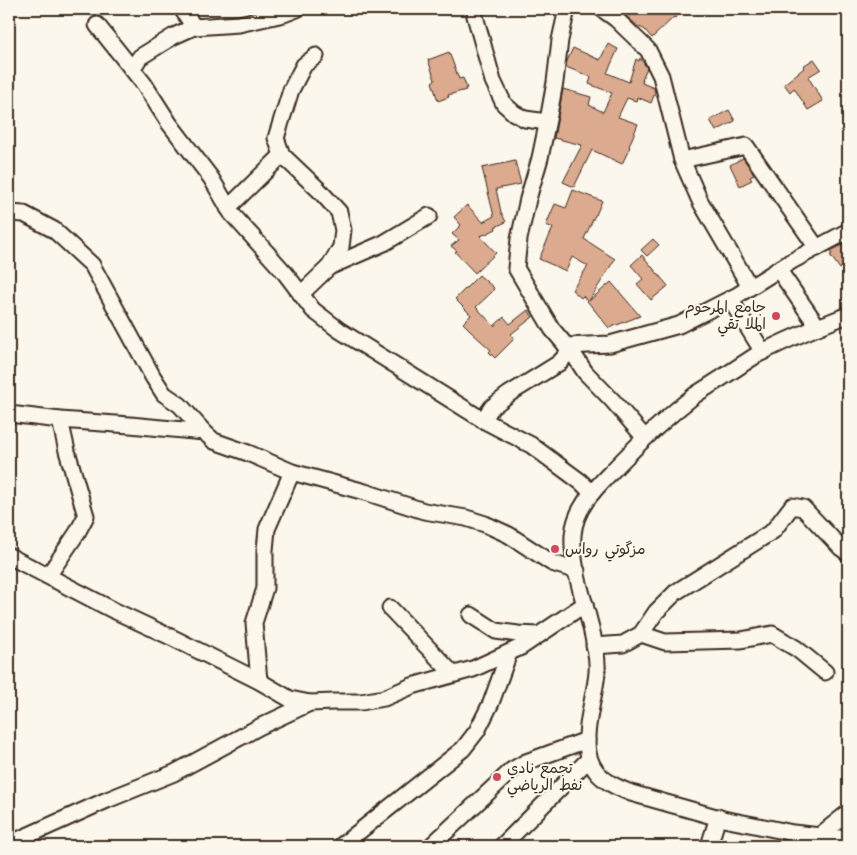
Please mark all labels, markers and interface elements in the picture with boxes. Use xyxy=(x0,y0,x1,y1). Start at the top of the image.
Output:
place label: جامع المرحوم الملا تقي xyxy=(685,297,766,337)
marker: جامع المرحوم الملا تقي xyxy=(770,310,782,322)
place label: مزگوتي رواس xyxy=(565,539,645,562)
marker: مزگوتي رواس xyxy=(549,543,561,555)
place label: تجمع نادي نفط الرياضي xyxy=(507,758,582,798)
marker: تجمع نادي نفط الرياضي xyxy=(491,771,503,783)

